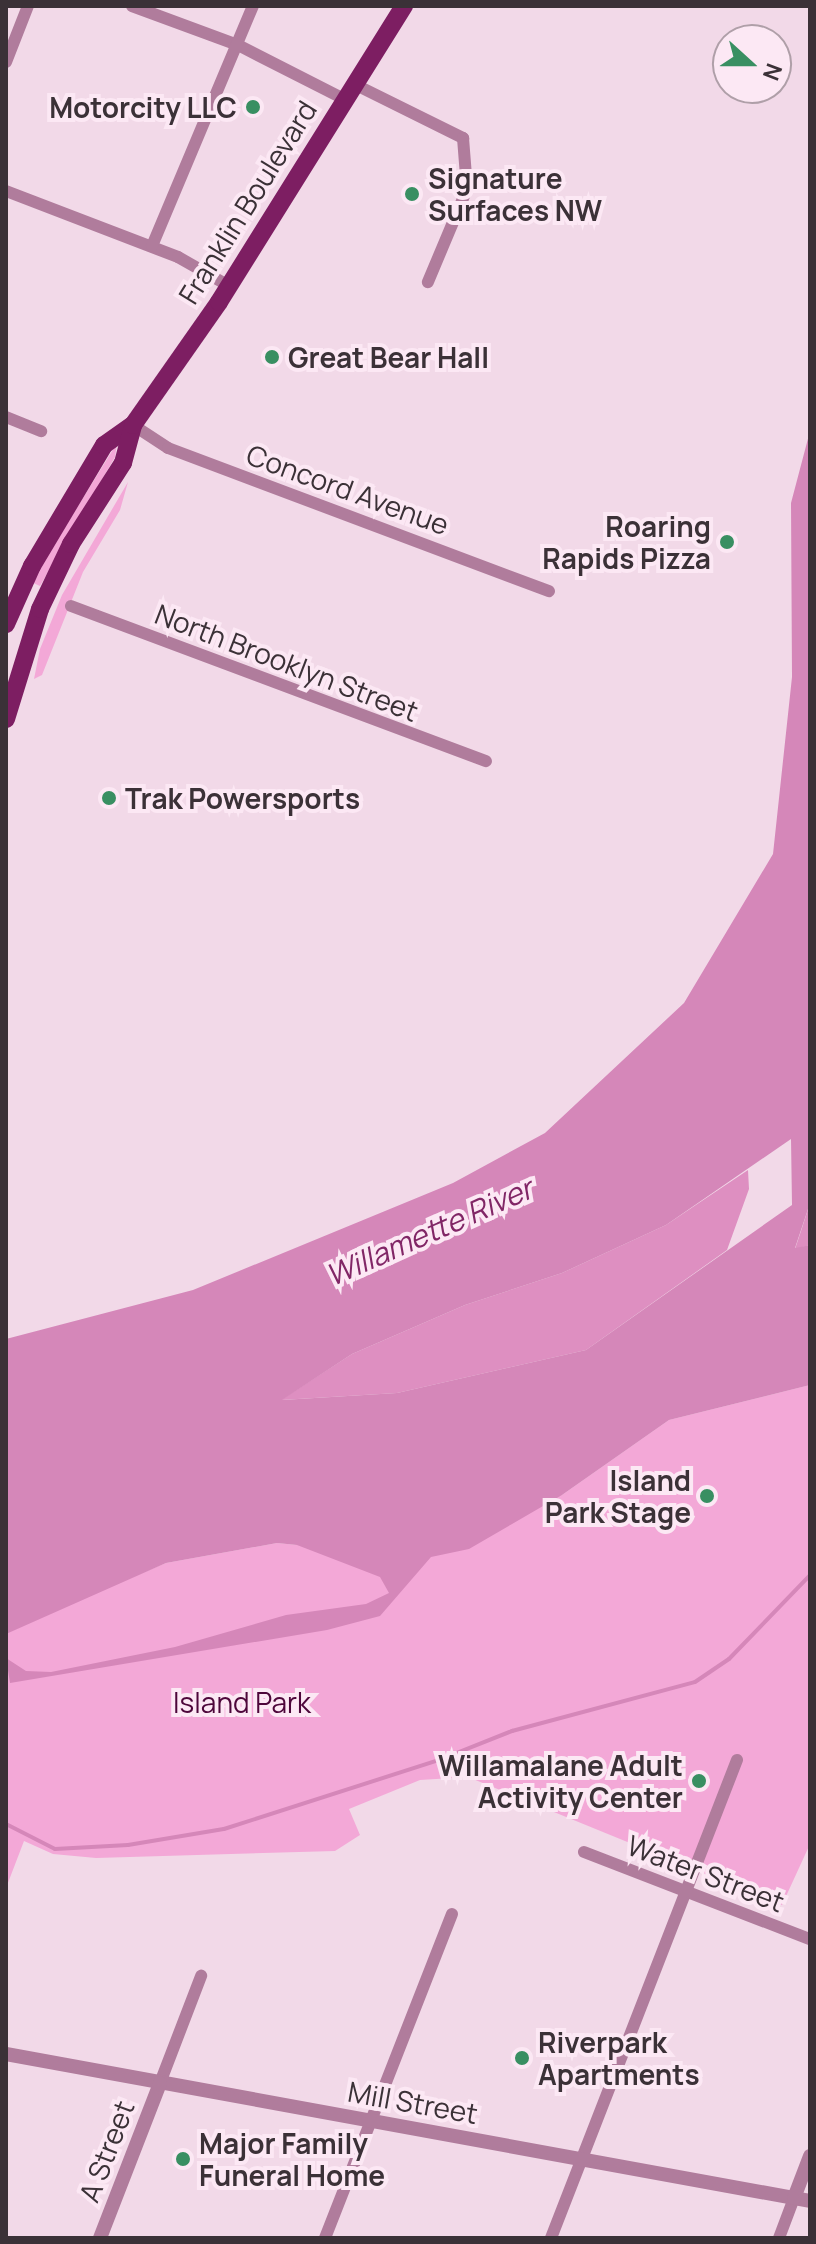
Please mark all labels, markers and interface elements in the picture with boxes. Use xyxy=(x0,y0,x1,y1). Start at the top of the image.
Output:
north arrow xyxy=(712,24,792,104)
text: N xyxy=(756,59,789,85)
place label: Motorcity LLC xyxy=(49,90,237,124)
street label: Franklin Boulevard xyxy=(171,94,323,310)
marker: Motorcity LLC xyxy=(244,98,262,116)
place label: Signature Surfaces NW xyxy=(428,161,602,227)
marker: Signature Surfaces NW xyxy=(403,185,421,203)
place label: Great Bear Hall xyxy=(288,340,489,374)
marker: Great Bear Hall xyxy=(263,348,281,366)
street label: Concord Avenue xyxy=(242,437,454,541)
place label: Roaring Rapids Pizza xyxy=(542,509,711,575)
marker: Roaring Rapids Pizza xyxy=(718,533,736,551)
street label: North Brooklyn Street xyxy=(151,596,423,728)
place label: Trak Powersports xyxy=(125,781,360,815)
marker: Trak Powersports xyxy=(100,789,118,807)
water label: Willamette River xyxy=(320,1170,538,1294)
place label: Island Park Stage xyxy=(545,1463,691,1529)
marker: Island Park Stage xyxy=(698,1487,716,1505)
park label: Island Park xyxy=(173,1685,311,1719)
place label: Willamalane Adult Activity Center xyxy=(438,1748,683,1814)
marker: Willamalane Adult Activity Center xyxy=(690,1772,708,1790)
street label: Water Street xyxy=(623,1828,789,1918)
place label: Riverpark Apartments xyxy=(538,2025,700,2091)
marker: Riverpark Apartments xyxy=(513,2049,531,2067)
street label: Mill Street xyxy=(346,2074,480,2130)
street label: A Street xyxy=(71,2096,141,2206)
place label: Major Family Funeral Home xyxy=(199,2126,385,2192)
marker: Major Family Funeral Home xyxy=(174,2150,192,2168)

